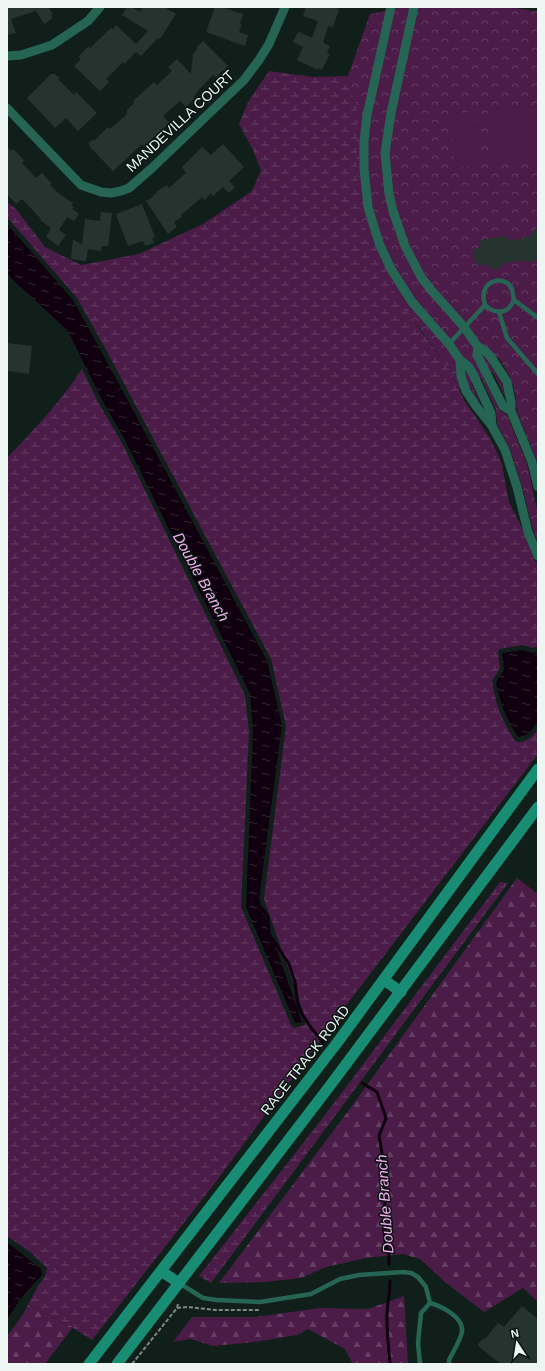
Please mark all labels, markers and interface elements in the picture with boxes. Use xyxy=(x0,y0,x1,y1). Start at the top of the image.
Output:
street label: MANDEVILLA COURT xyxy=(123,67,237,175)
water label: Double Branch xyxy=(170,529,233,624)
street label: RACE TRACK ROAD xyxy=(257,1002,353,1118)
water label: Double Branch xyxy=(373,1154,396,1254)
north arrow xyxy=(497,1323,537,1363)
text: N xyxy=(510,1327,520,1340)

